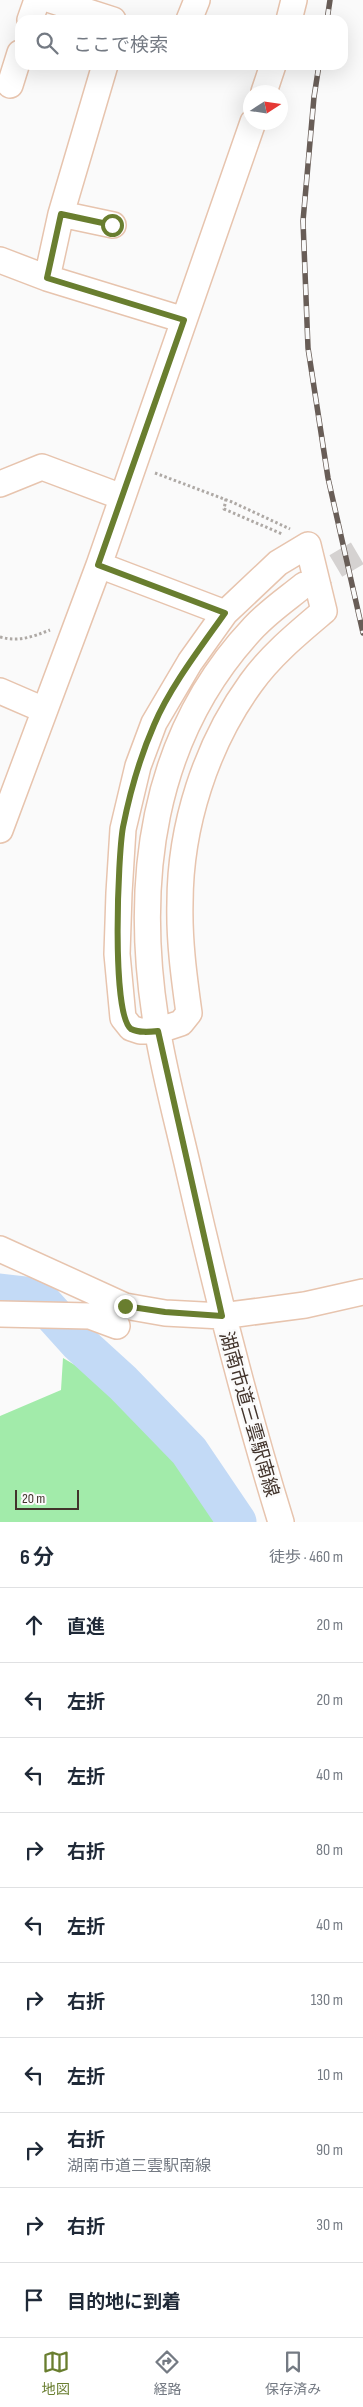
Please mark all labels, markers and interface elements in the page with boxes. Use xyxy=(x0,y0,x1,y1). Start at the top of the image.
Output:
search box xyxy=(15,15,348,70)
icon: search xyxy=(33,29,61,57)
text: ここで検索 xyxy=(73,34,168,57)
north arrow xyxy=(243,85,288,130)
route start xyxy=(101,214,124,237)
route end xyxy=(114,1295,137,1318)
street label: 湖南市道三雲駅南線 xyxy=(214,1329,283,1500)
scale bar xyxy=(15,1487,79,1510)
text: 20 m xyxy=(22,1490,45,1507)
text: 6 分 xyxy=(20,1545,54,1570)
text: 徒歩 · 460 m xyxy=(269,1548,343,1567)
icon: ahead xyxy=(20,1611,48,1639)
text: 直進 xyxy=(67,1616,105,1639)
text: 20 m xyxy=(316,1616,343,1635)
icon: left xyxy=(20,1686,48,1714)
text: 左折 xyxy=(67,1691,105,1714)
text: 20 m xyxy=(316,1691,343,1710)
icon: left xyxy=(20,1761,48,1789)
text: 左折 xyxy=(67,1766,105,1789)
text: 40 m xyxy=(316,1766,343,1785)
icon: right xyxy=(20,1836,48,1864)
text: 右折 xyxy=(67,1841,105,1864)
text: 80 m xyxy=(316,1841,343,1860)
icon: left xyxy=(20,1911,48,1939)
text: 左折 xyxy=(67,1916,105,1939)
text: 40 m xyxy=(316,1916,343,1935)
icon: right xyxy=(20,1986,48,2014)
text: 右折 xyxy=(67,1991,105,2014)
text: 130 m xyxy=(311,1991,343,2010)
icon: left xyxy=(20,2061,48,2089)
text: 左折 xyxy=(67,2066,105,2089)
text: 10 m xyxy=(317,2066,343,2085)
text: 右折 xyxy=(67,2129,105,2152)
icon: right xyxy=(20,2136,48,2164)
text: 90 m xyxy=(316,2141,343,2160)
text: 湖南市道三雲駅南線 xyxy=(67,2157,211,2176)
icon: right xyxy=(20,2211,48,2239)
text: 右折 xyxy=(67,2216,105,2239)
text: 30 m xyxy=(316,2216,343,2235)
icon: arrive xyxy=(20,2286,48,2314)
text: 目的地に到着 xyxy=(67,2291,181,2314)
tab: 地図 xyxy=(42,2348,70,2398)
tab: 経路 xyxy=(153,2348,181,2398)
tab: 保存済み xyxy=(265,2348,321,2398)

